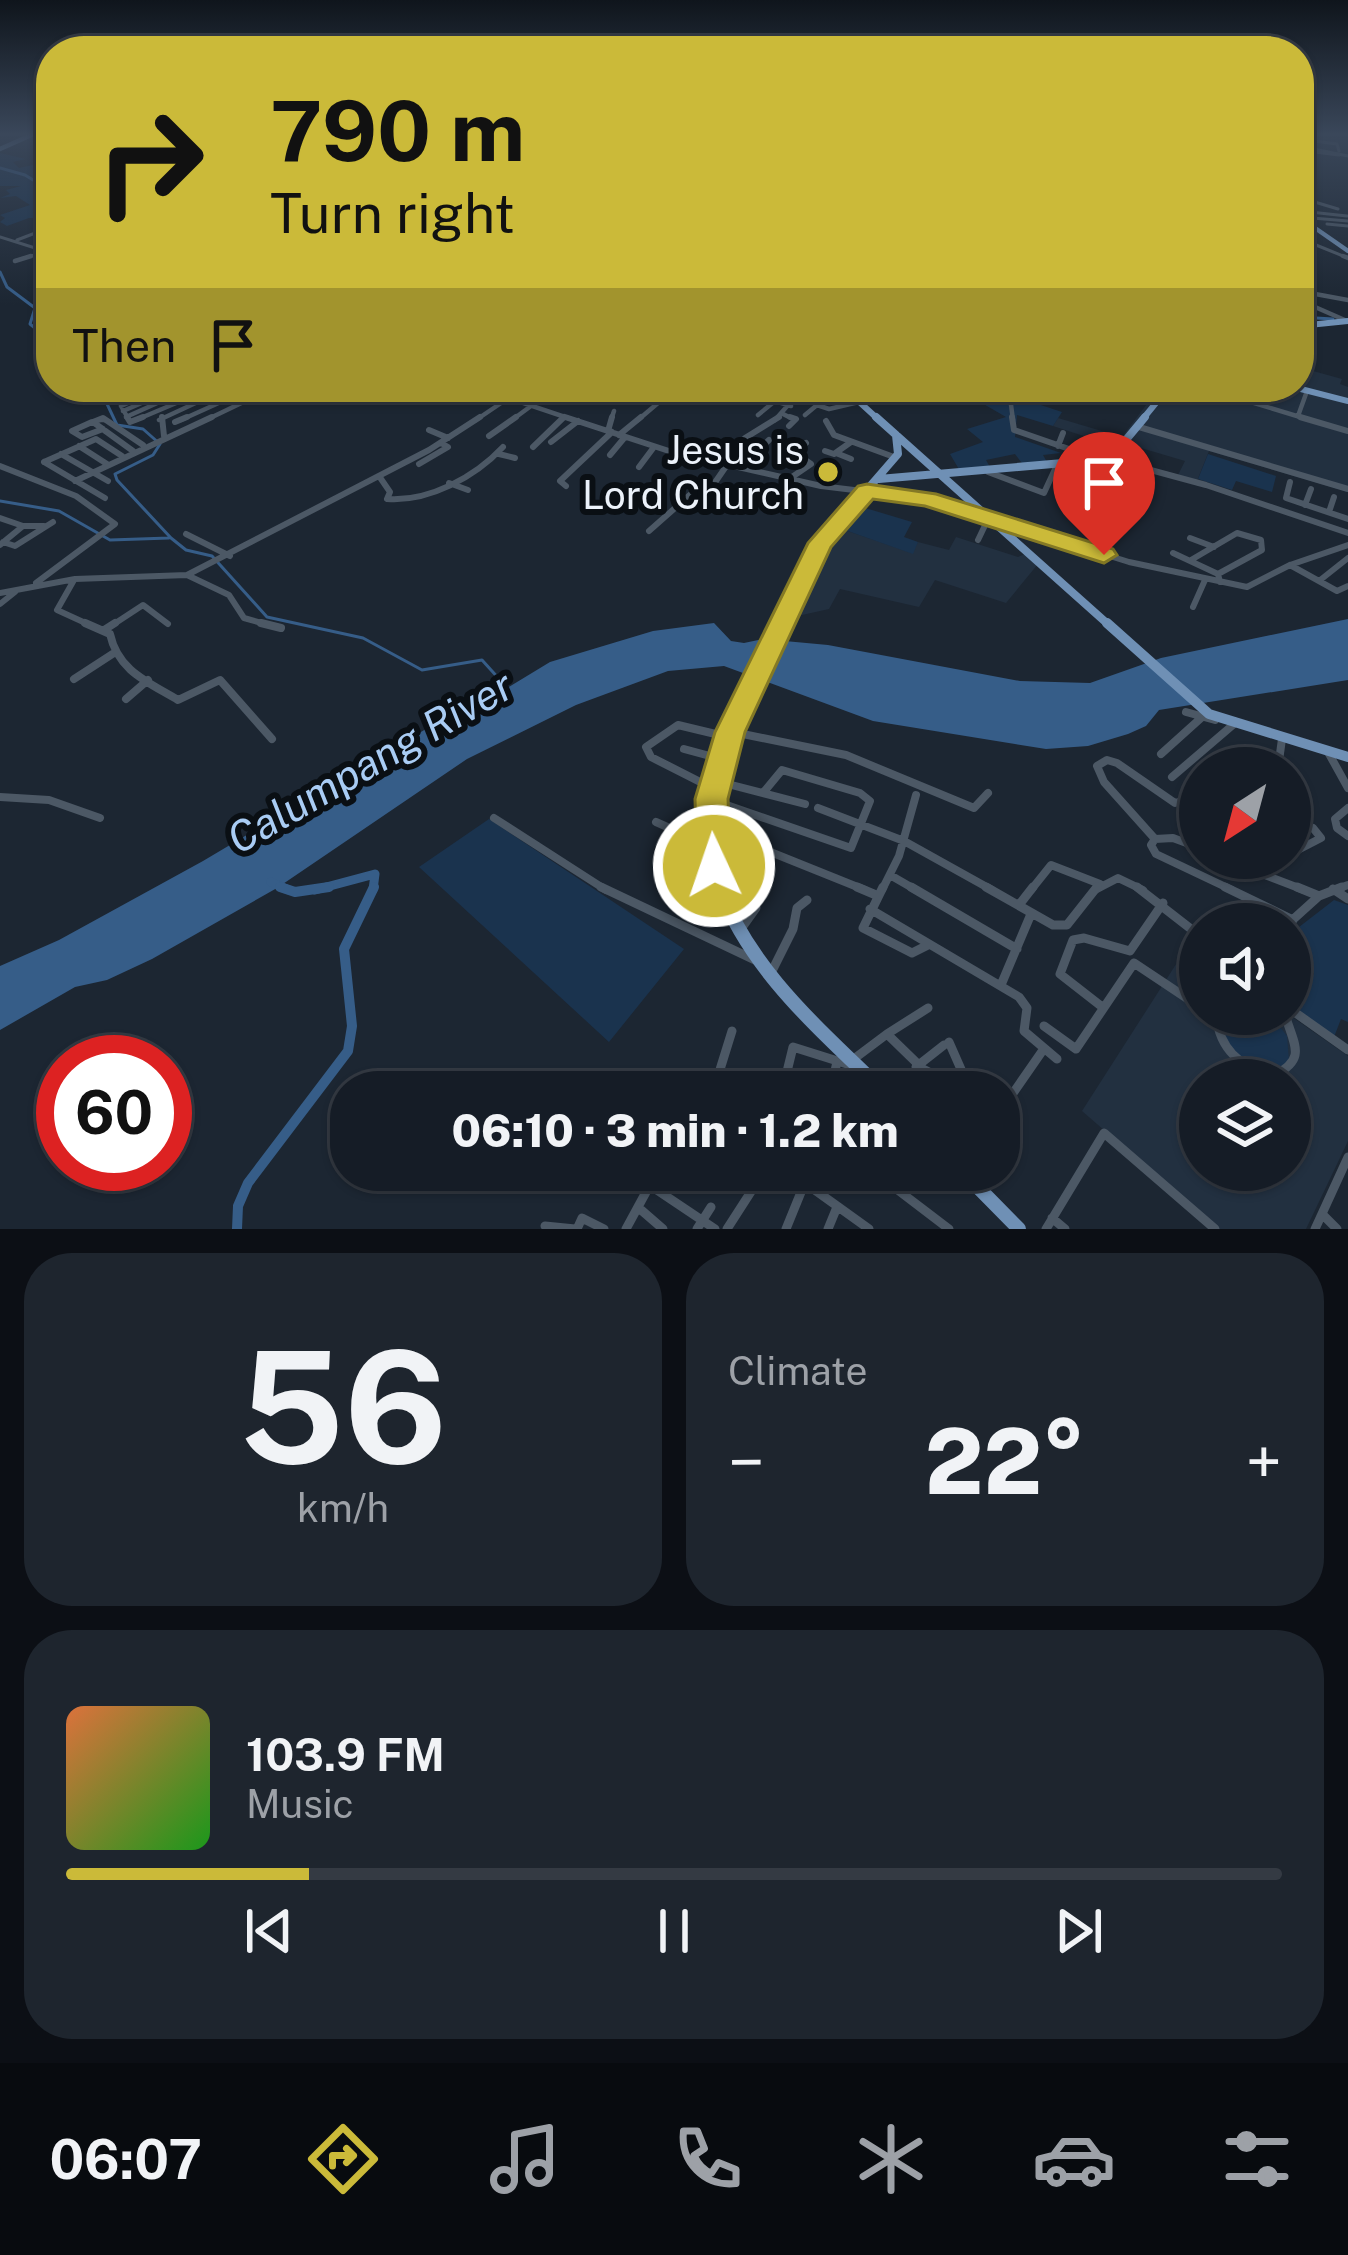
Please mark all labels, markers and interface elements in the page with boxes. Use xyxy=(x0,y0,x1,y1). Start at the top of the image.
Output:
text: 790 m xyxy=(270,81,525,180)
icon: right xyxy=(72,84,228,240)
text: Turn right xyxy=(270,182,515,245)
icon: arrive xyxy=(200,312,266,378)
text: Then xyxy=(72,319,176,372)
place label: Jesus is Lord Church xyxy=(582,427,804,518)
pin xyxy=(1053,432,1155,555)
icon: arrive xyxy=(1071,450,1137,516)
marker: Jesus is Lord Church xyxy=(815,459,841,485)
water label: Calumpang River xyxy=(218,659,522,863)
north arrow xyxy=(1179,747,1311,879)
map controls xyxy=(1179,747,1311,1191)
position arrow xyxy=(651,803,777,929)
button: sound xyxy=(1179,903,1311,1035)
speed limit sign: 60 xyxy=(36,1035,192,1191)
button: layers xyxy=(1179,1059,1311,1191)
text: 06:10 · 3 min · 1.2 km xyxy=(451,1104,899,1157)
text: 56 xyxy=(239,1315,447,1498)
text: Climate xyxy=(728,1348,868,1394)
text: 22° xyxy=(925,1408,1085,1514)
text: − xyxy=(728,1423,765,1501)
text: + xyxy=(1245,1423,1282,1501)
text: km/h xyxy=(297,1485,389,1531)
text: 103.9 FM xyxy=(246,1728,445,1781)
text: Music xyxy=(246,1781,354,1827)
icon: previous xyxy=(236,1898,302,1964)
icon: pause xyxy=(641,1898,707,1964)
icon: next xyxy=(1046,1898,1112,1964)
icon: directions xyxy=(301,2117,385,2201)
icon: music xyxy=(483,2117,567,2201)
icon: phone xyxy=(666,2117,750,2201)
icon: climate xyxy=(849,2117,933,2201)
icon: car xyxy=(1032,2117,1116,2201)
icon: filters xyxy=(1215,2117,1299,2201)
text: 06:07 xyxy=(49,2128,202,2191)

